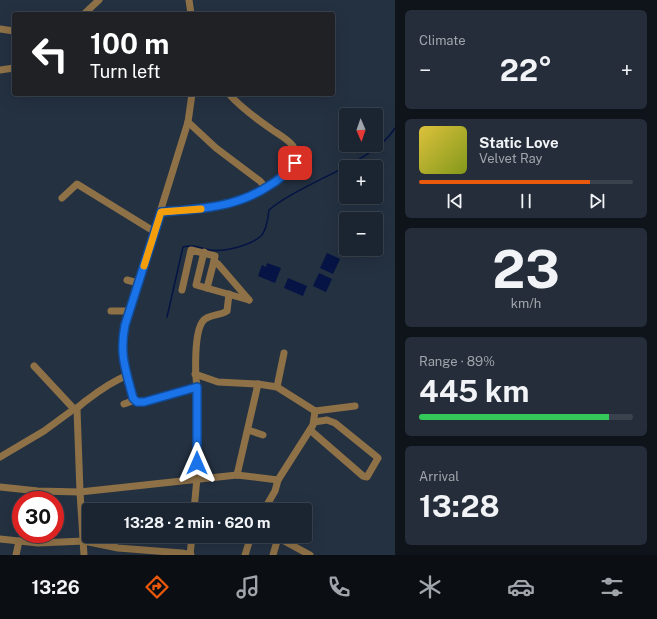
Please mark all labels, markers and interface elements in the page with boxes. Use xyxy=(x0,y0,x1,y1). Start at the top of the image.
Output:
text: 100 m xyxy=(90,27,169,60)
icon: left xyxy=(24,28,76,80)
text: Climate xyxy=(419,33,466,48)
text: 22° xyxy=(500,52,552,88)
text: − xyxy=(419,57,431,83)
text: + xyxy=(621,57,633,83)
text: Turn left xyxy=(90,61,160,82)
north arrow xyxy=(339,108,383,152)
map controls xyxy=(339,108,383,256)
text: Static Love xyxy=(479,134,559,151)
pin xyxy=(278,146,312,180)
text: Velvet Ray xyxy=(479,151,543,166)
icon: arrive xyxy=(284,152,306,174)
button: + xyxy=(339,160,383,204)
icon: previous xyxy=(444,190,466,212)
icon: pause xyxy=(515,190,537,212)
icon: next xyxy=(586,190,608,212)
button: − xyxy=(339,212,383,256)
text: 23 xyxy=(492,239,560,300)
text: km/h xyxy=(511,296,541,311)
text: Range · 89% xyxy=(419,354,495,369)
text: 445 km xyxy=(419,373,529,409)
position arrow xyxy=(176,442,218,484)
text: Arrival xyxy=(419,469,459,484)
text: 13:28 xyxy=(419,488,500,524)
speed limit sign: 30 xyxy=(12,491,64,543)
text: 13:28 · 2 min · 620 m xyxy=(124,514,270,531)
icon: directions xyxy=(143,573,171,601)
icon: music xyxy=(234,573,262,601)
icon: phone xyxy=(325,573,353,601)
icon: climate xyxy=(416,573,444,601)
icon: car xyxy=(507,573,535,601)
icon: filters xyxy=(598,573,626,601)
text: 13:26 xyxy=(31,577,80,598)

